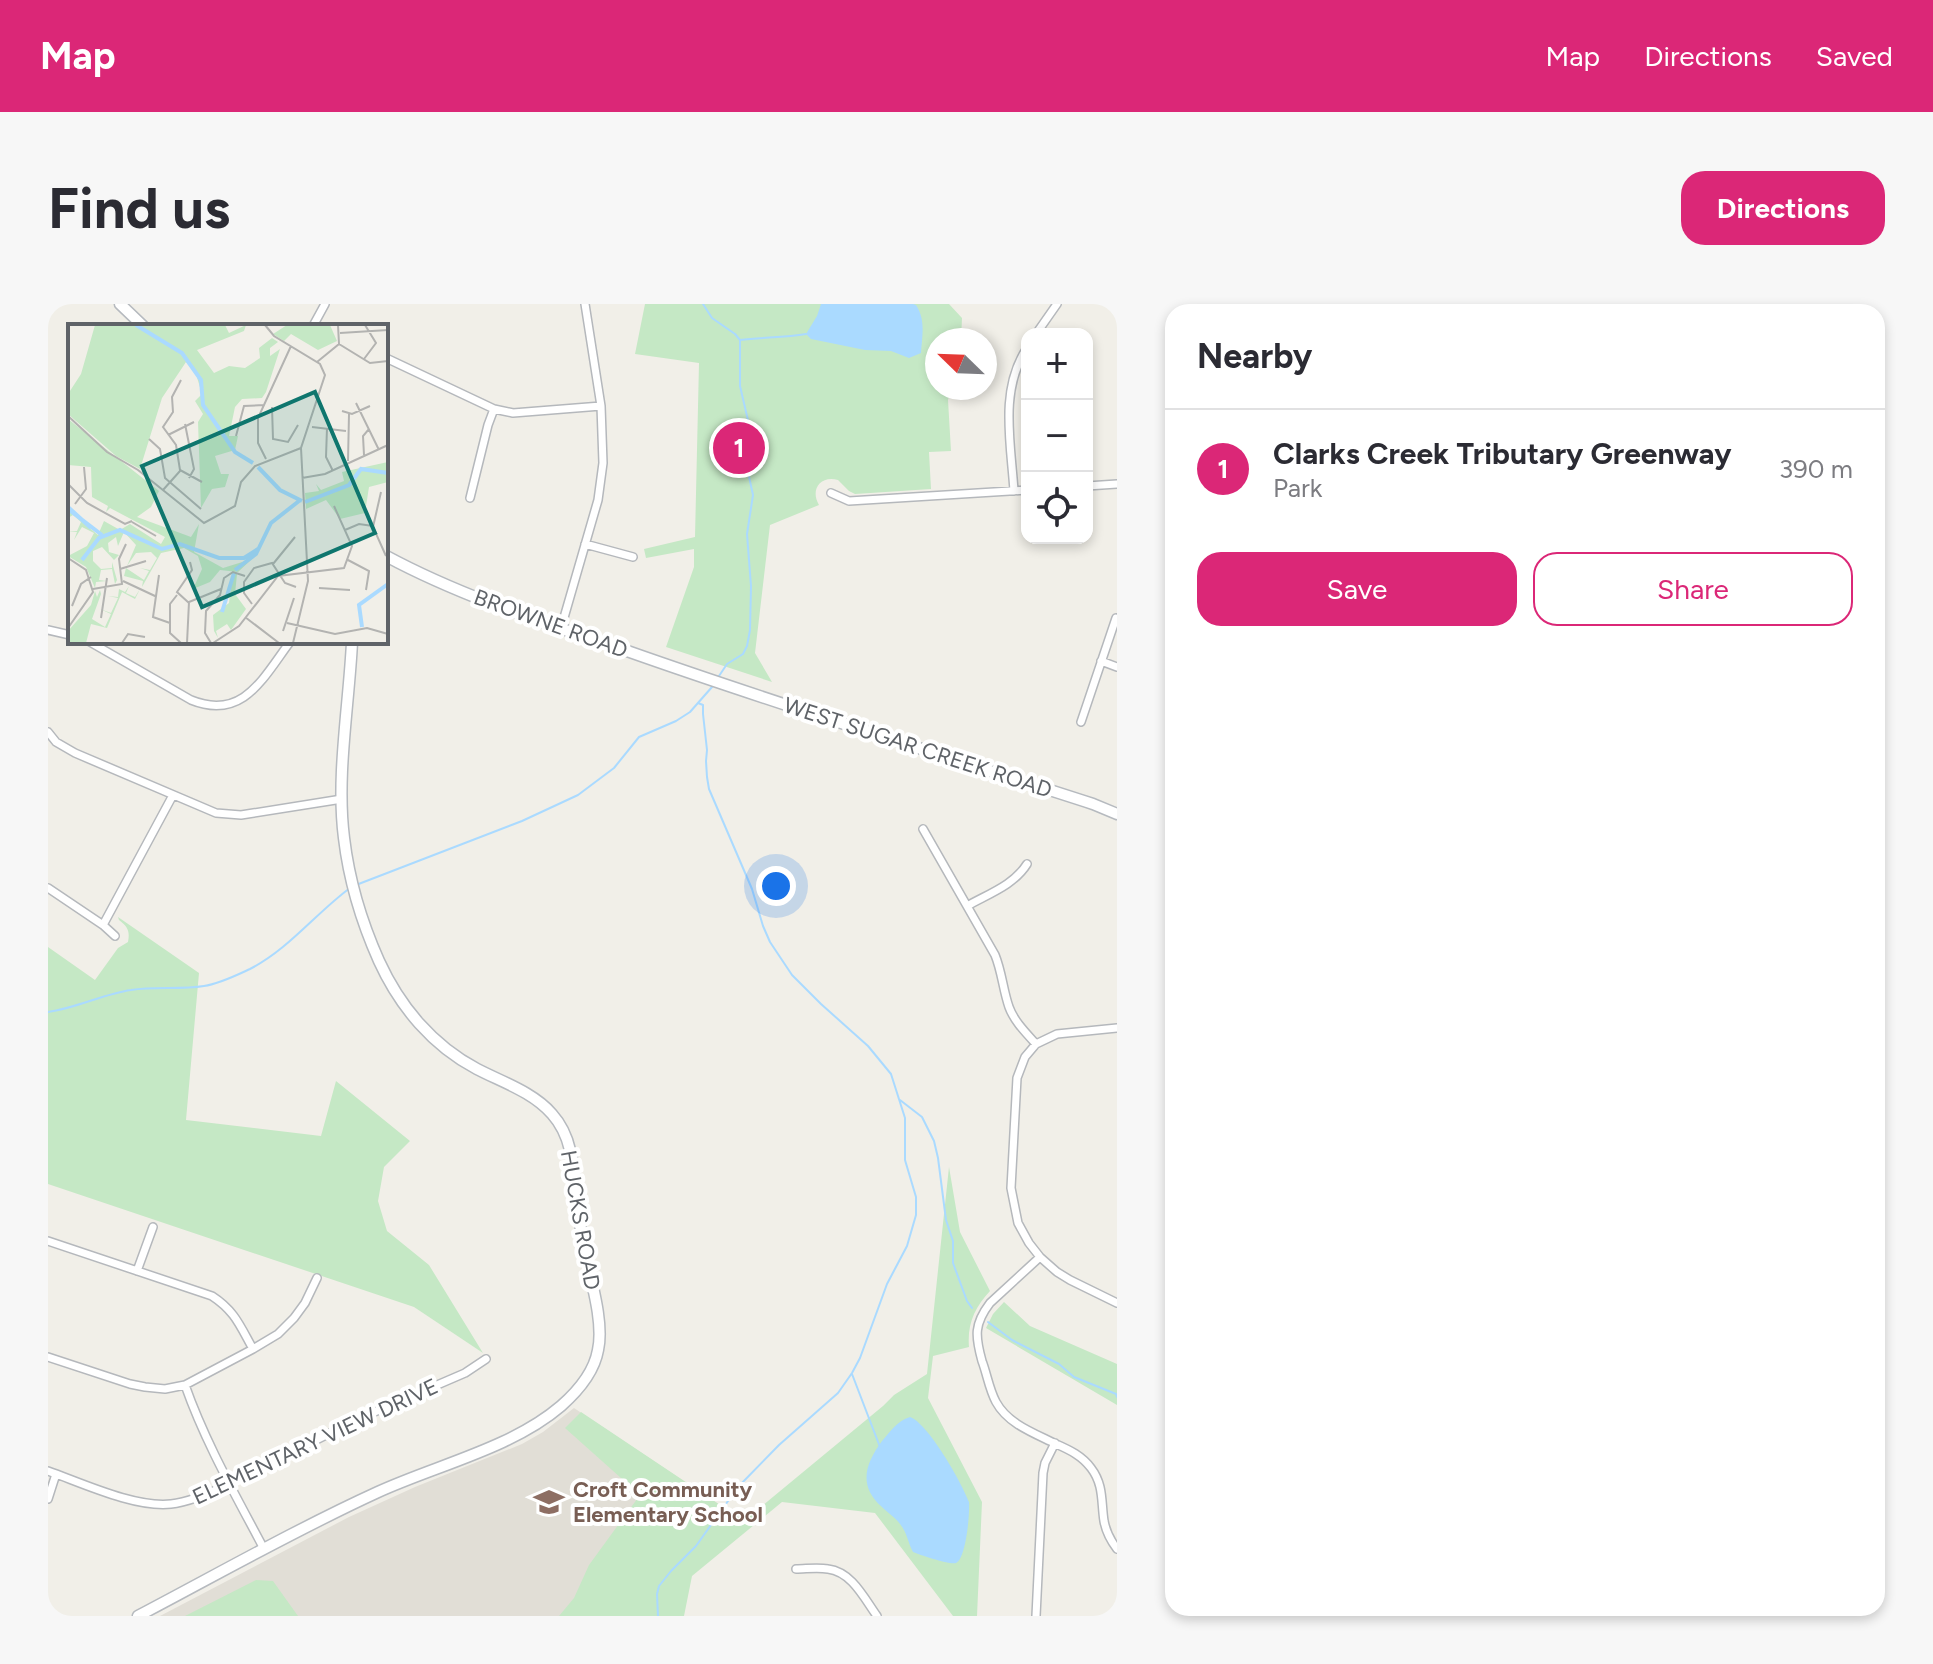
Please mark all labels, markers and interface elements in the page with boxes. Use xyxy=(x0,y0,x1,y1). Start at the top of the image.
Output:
text: Map xyxy=(40,33,116,79)
text: Map xyxy=(1546,39,1600,73)
text: Directions xyxy=(1644,39,1772,73)
text: Saved xyxy=(1816,39,1893,73)
button: Directions xyxy=(1681,171,1885,245)
text: Find us xyxy=(48,175,230,242)
inset map xyxy=(68,324,388,644)
north arrow xyxy=(925,328,997,400)
map controls xyxy=(1021,328,1093,544)
button: + xyxy=(1021,328,1093,400)
text: Nearby xyxy=(1197,336,1312,377)
button: − xyxy=(1021,400,1093,472)
pin: 1 xyxy=(713,418,765,478)
text: Clarks Creek Tributary Greenway xyxy=(1273,435,1731,472)
text: 1 xyxy=(1218,453,1228,485)
text: 390 m xyxy=(1779,453,1853,485)
button: locate xyxy=(1021,472,1093,544)
text: Park xyxy=(1273,472,1322,504)
button: Save xyxy=(1197,552,1517,626)
button: Share xyxy=(1533,552,1853,626)
street label: BROWNE ROAD xyxy=(470,583,631,664)
street label: WEST SUGAR CREEK ROAD xyxy=(780,691,1055,804)
your location xyxy=(756,866,796,906)
street label: HUCKS ROAD xyxy=(555,1148,606,1292)
street label: ELEMENTARY VIEW DRIVE xyxy=(188,1373,442,1510)
place label: Croft Community Elementary School xyxy=(573,1476,763,1528)
school or university icon: Croft Community Elementary School xyxy=(532,1485,566,1519)

